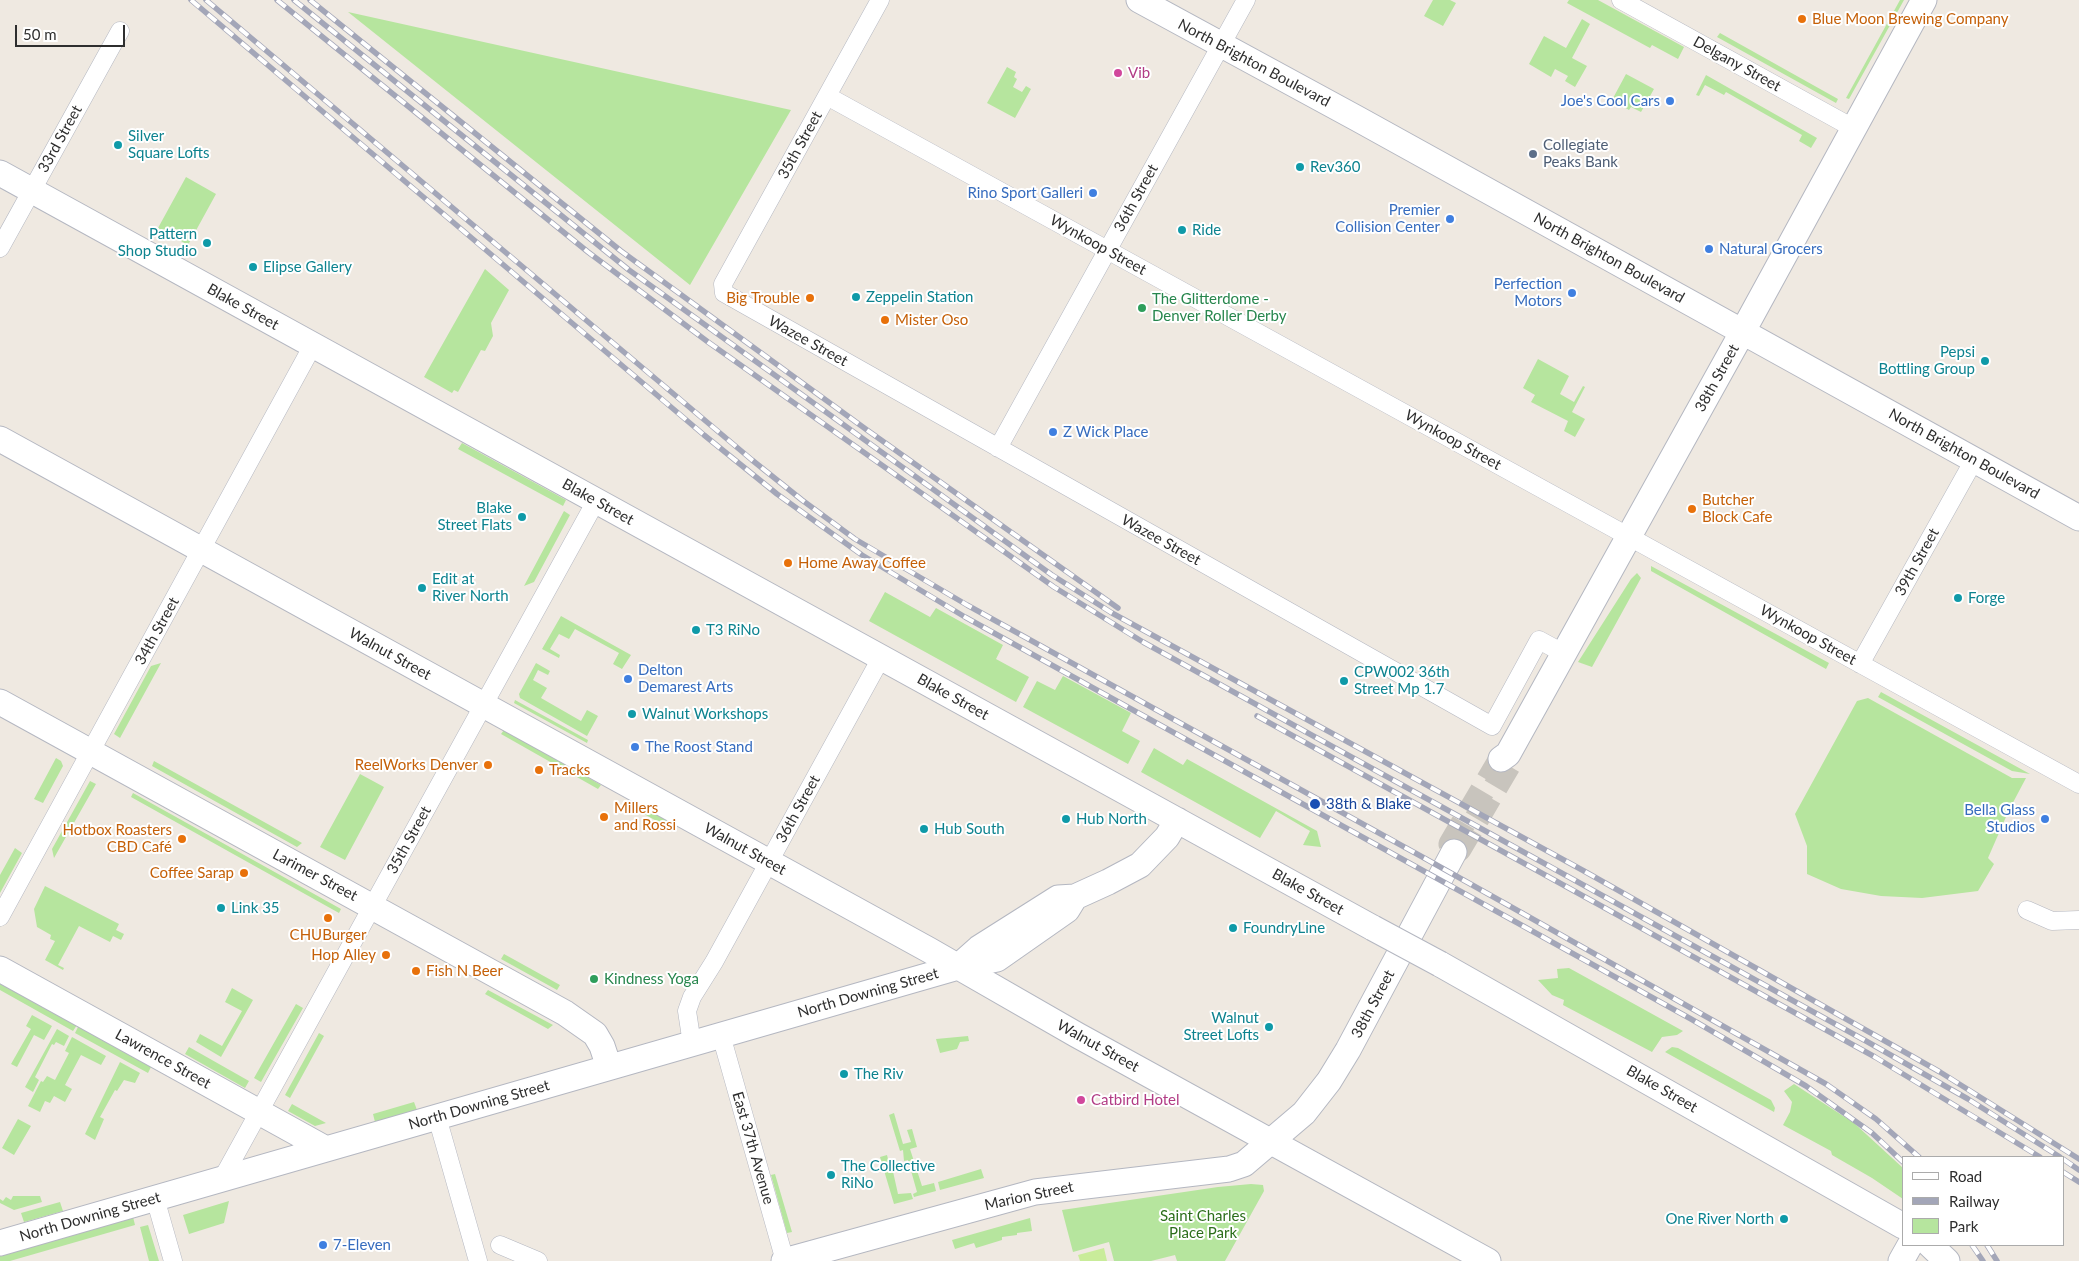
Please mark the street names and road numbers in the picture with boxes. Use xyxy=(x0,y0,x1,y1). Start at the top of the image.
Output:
street label: North Brighton Boulevard xyxy=(1175,15,1333,111)
street label: Delgany Street xyxy=(1690,33,1784,95)
street label: 33rd Street xyxy=(34,102,86,176)
street label: 35th Street xyxy=(774,108,826,182)
street label: 36th Street xyxy=(1110,161,1162,235)
street label: North Brighton Boulevard xyxy=(1530,209,1688,307)
street label: Wynkoop Street xyxy=(1047,211,1149,279)
street label: Blake Street xyxy=(204,280,282,334)
street label: Wazee Street xyxy=(765,312,851,370)
street label: 38th Street xyxy=(1691,341,1743,415)
street label: North Brighton Boulevard xyxy=(1885,405,2043,503)
street label: Wynkoop Street xyxy=(1402,406,1504,474)
street label: Blake Street xyxy=(559,475,637,529)
street label: Wazee Street xyxy=(1118,511,1204,569)
street label: 39th Street xyxy=(1891,525,1943,599)
street label: 34th Street xyxy=(131,594,183,668)
street label: Wynkoop Street xyxy=(1757,601,1859,669)
street label: Walnut Street xyxy=(346,624,434,684)
street label: Blake Street xyxy=(914,670,992,724)
street label: 36th Street xyxy=(772,772,824,846)
street label: 35th Street xyxy=(383,803,435,877)
street label: Walnut Street xyxy=(701,819,789,879)
street label: Larimer Street xyxy=(270,845,360,905)
street label: Blake Street xyxy=(1269,865,1347,919)
street label: North Downing Street xyxy=(795,964,941,1022)
street label: 38th Street xyxy=(1348,967,1398,1041)
street label: Walnut Street xyxy=(1054,1016,1142,1076)
street label: Lawrence Street xyxy=(112,1025,214,1093)
street label: Blake Street xyxy=(1623,1061,1701,1117)
street label: North Downing Street xyxy=(406,1076,552,1134)
street label: East 37th Avenue xyxy=(728,1090,778,1206)
street label: Marion Street xyxy=(983,1178,1075,1214)
street label: North Downing Street xyxy=(17,1188,163,1246)

